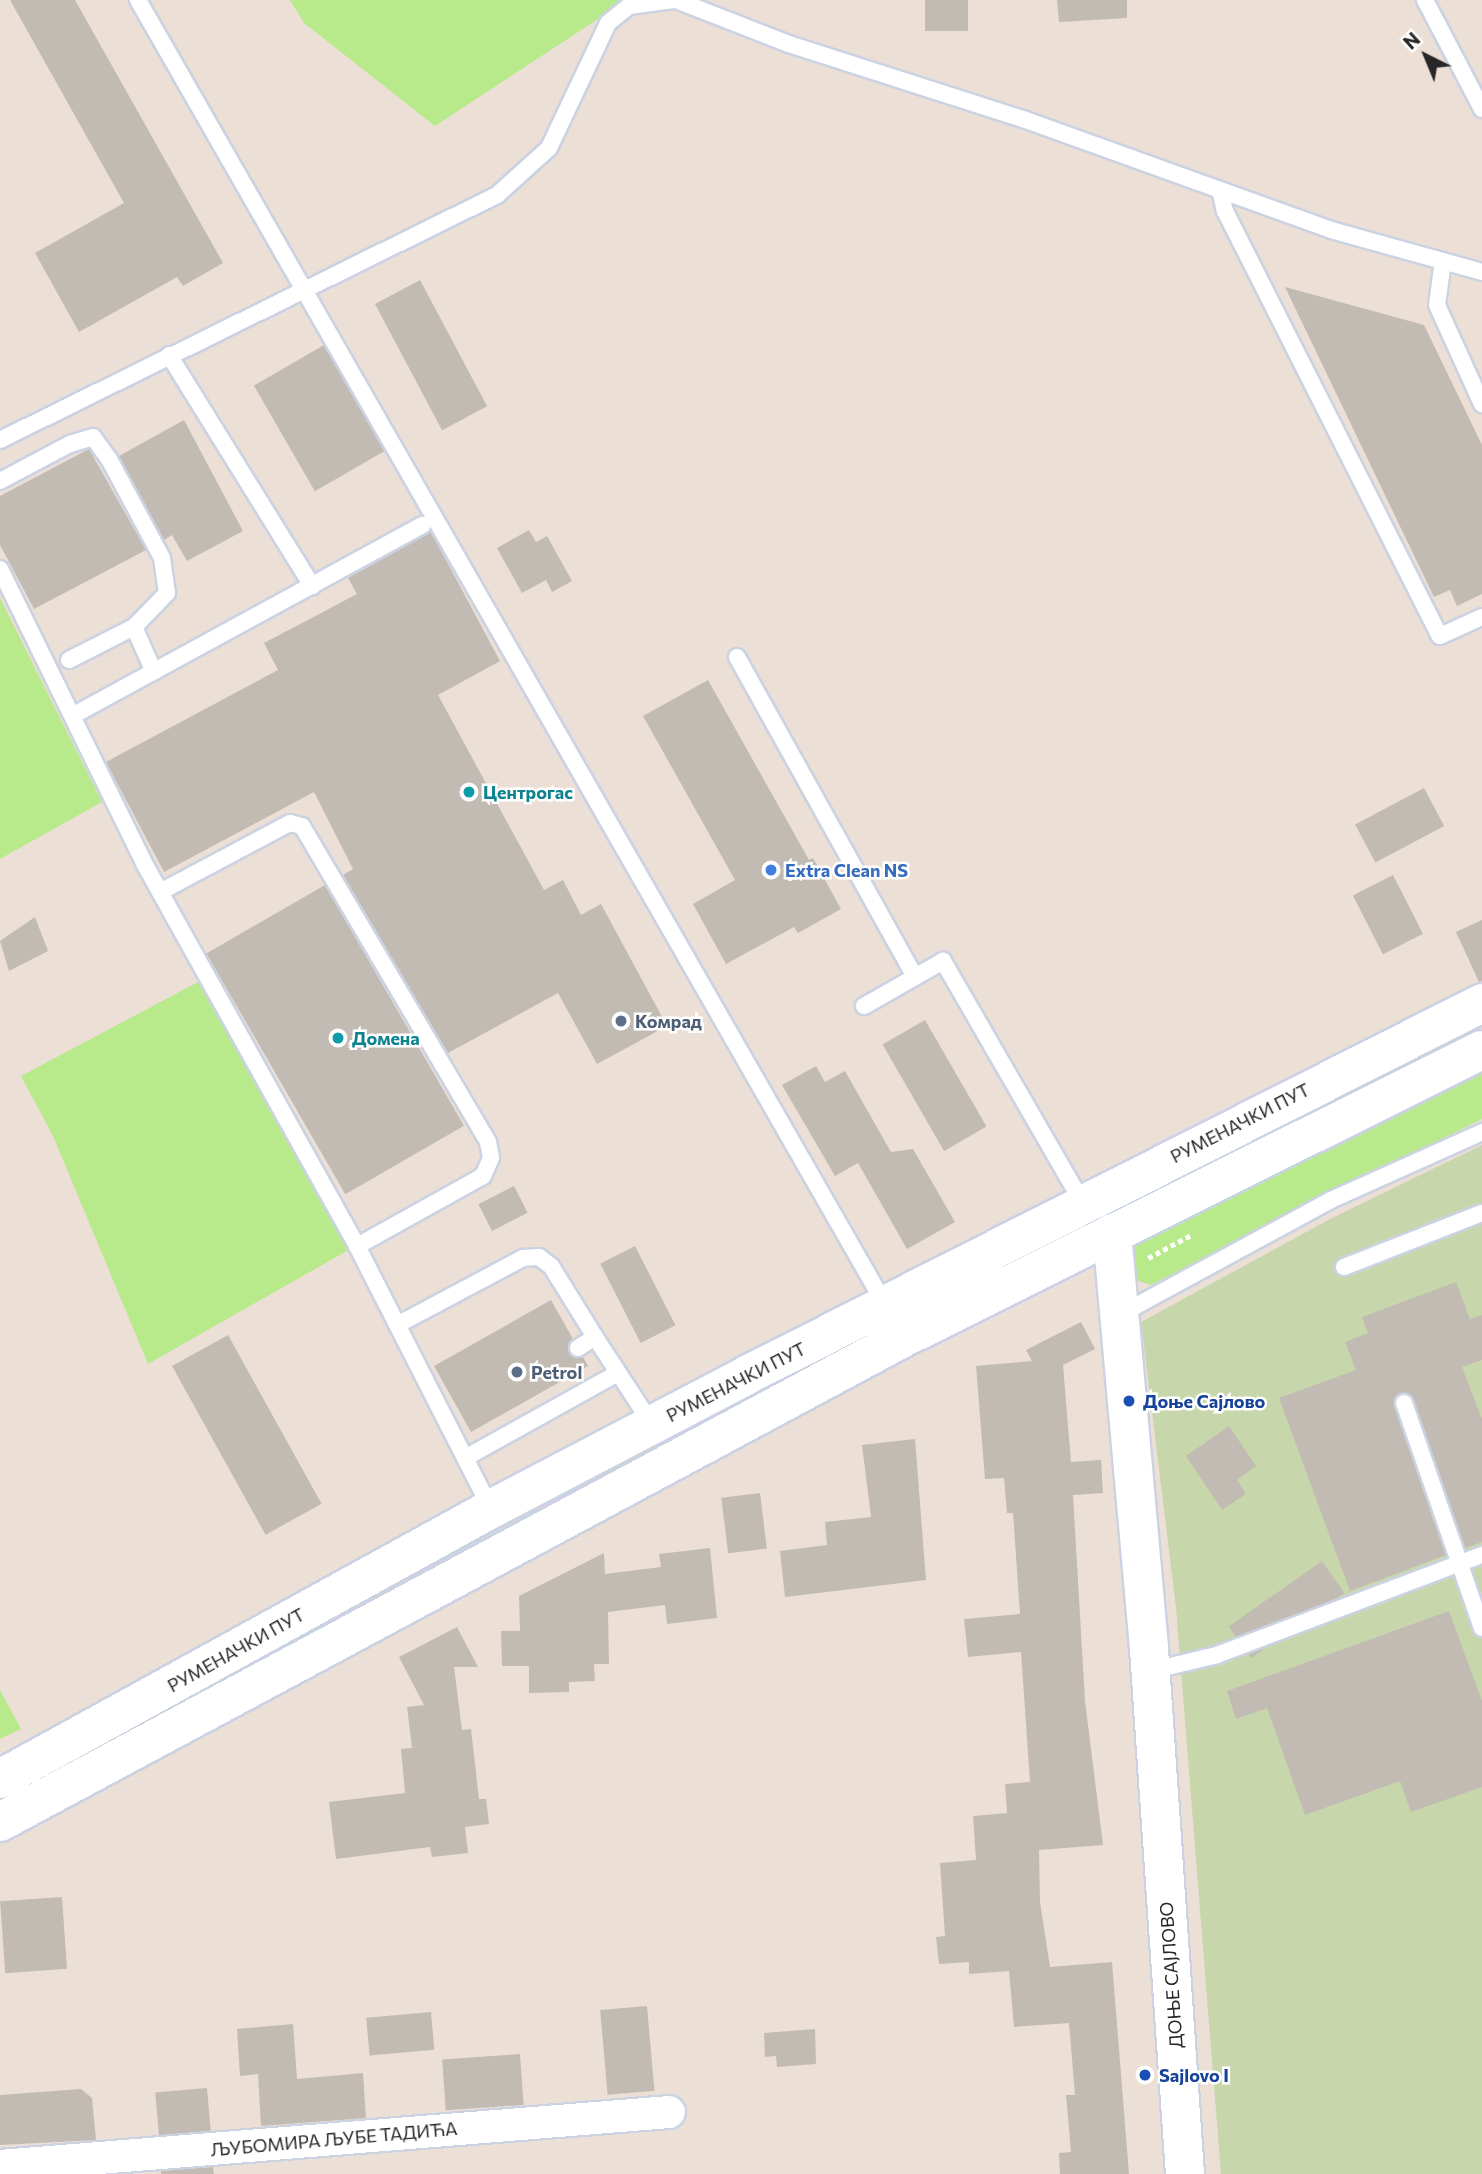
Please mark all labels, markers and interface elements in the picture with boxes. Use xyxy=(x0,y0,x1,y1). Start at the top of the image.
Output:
north arrow xyxy=(1391,21,1461,91)
text: N xyxy=(1398,27,1424,54)
place label: Центрогас xyxy=(483,781,573,803)
marker: Центрогас xyxy=(461,784,477,800)
place label: Extra Clean NS xyxy=(785,859,908,881)
marker: Extra Clean NS xyxy=(763,862,779,878)
place label: Комрад xyxy=(635,1010,702,1032)
marker: Комрад xyxy=(613,1013,629,1029)
place label: Домена xyxy=(352,1027,420,1049)
marker: Домена xyxy=(330,1030,346,1046)
street label: РУМЕНАЧКИ ПУТ xyxy=(1167,1079,1313,1167)
street label: РУМЕНАЧКИ ПУТ xyxy=(663,1338,809,1426)
place label: Petrol xyxy=(531,1361,582,1383)
marker: Petrol xyxy=(509,1364,525,1380)
place label: Доње Сајлово xyxy=(1143,1390,1265,1412)
marker: Доње Сајлово xyxy=(1121,1393,1137,1409)
street label: РУМЕНАЧКИ ПУТ xyxy=(164,1603,308,1697)
street label: ДОЊЕ САЈЛОВО xyxy=(1155,1901,1187,2049)
place label: Sajlovo I xyxy=(1159,2064,1229,2086)
marker: Sajlovo I xyxy=(1137,2067,1153,2083)
street label: ЉУБОМИРА ЉУБЕ ТАДИЋА xyxy=(210,2117,458,2161)

